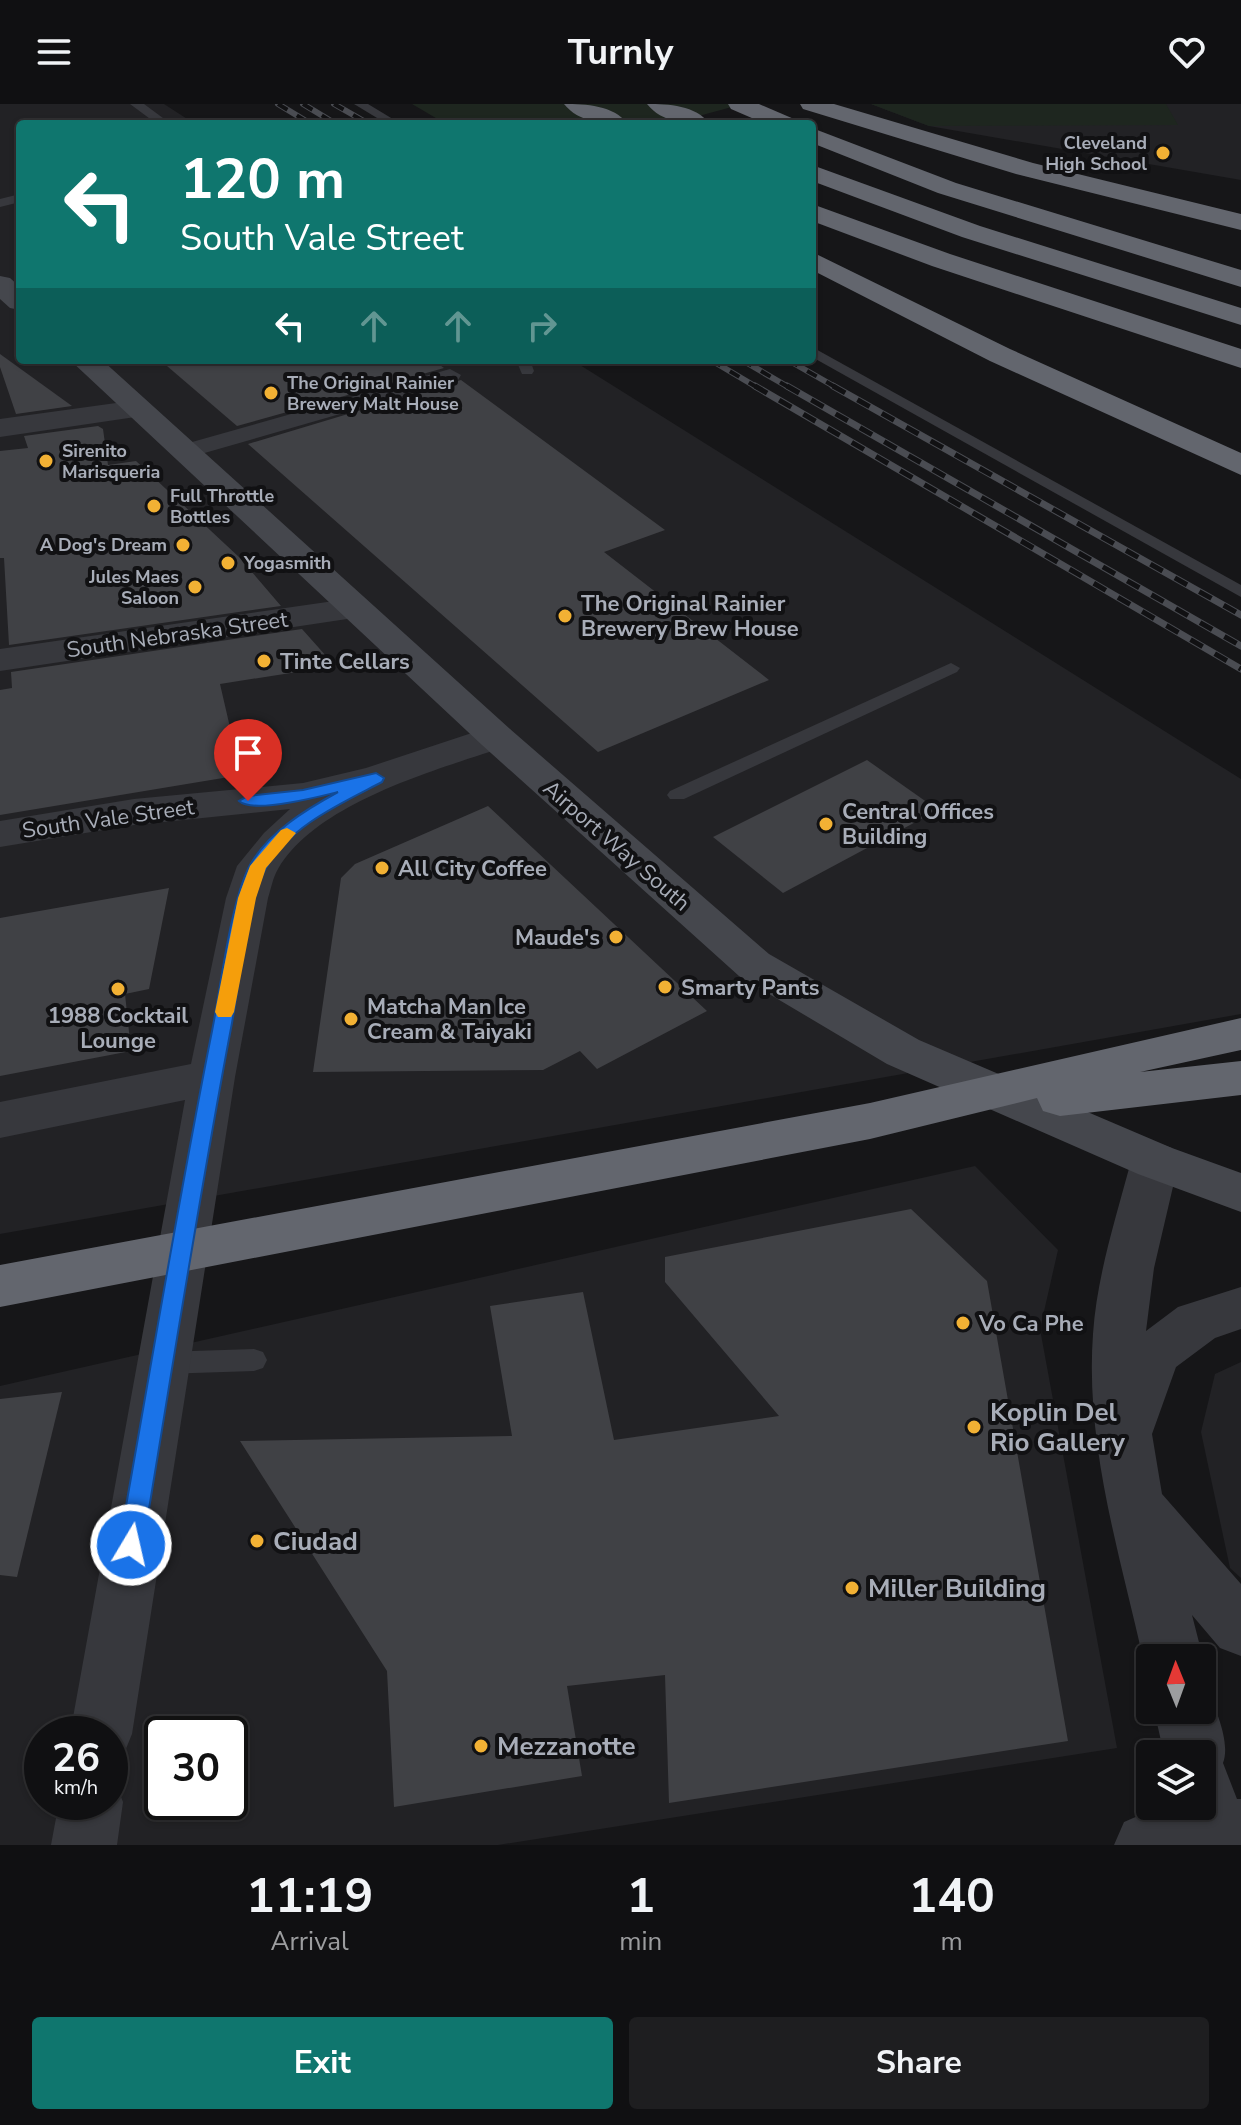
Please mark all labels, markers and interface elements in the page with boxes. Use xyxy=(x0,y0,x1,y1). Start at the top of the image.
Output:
text: Turnly xyxy=(568,28,673,77)
icon: menu xyxy=(32,30,76,74)
icon: heart xyxy=(1165,30,1209,74)
place label: Cleveland High School xyxy=(1045,131,1147,176)
text: 120 m xyxy=(180,141,345,218)
marker: Cleveland High School xyxy=(1154,144,1172,162)
icon: left xyxy=(48,152,152,256)
text: South Vale Street xyxy=(180,214,464,263)
icon: left xyxy=(268,304,312,348)
icon: ahead xyxy=(352,304,396,348)
icon: ahead xyxy=(436,304,480,348)
icon: right xyxy=(520,304,564,348)
place label: The Original Rainier Brewery Malt House xyxy=(287,371,459,416)
marker: The Original Rainier Brewery Malt House xyxy=(262,384,280,402)
place label: Sirenito Marisqueria xyxy=(62,439,160,484)
marker: Sirenito Marisqueria xyxy=(37,452,55,470)
place label: Full Throttle Bottles xyxy=(170,484,275,529)
marker: Full Throttle Bottles xyxy=(145,497,163,515)
place label: A Dog's Dream xyxy=(40,533,167,557)
marker: A Dog's Dream xyxy=(174,536,192,554)
place label: Yogasmith xyxy=(243,551,331,575)
marker: Yogasmith xyxy=(219,554,237,572)
place label: Jules Maes Saloon xyxy=(88,565,179,610)
marker: Jules Maes Saloon xyxy=(186,578,204,596)
place label: The Original Rainier Brewery Brew House xyxy=(581,589,799,644)
street label: South Nebraska Street xyxy=(65,605,290,665)
marker: The Original Rainier Brewery Brew House xyxy=(556,607,574,625)
place label: Tinte Cellars xyxy=(280,647,410,677)
marker: Tinte Cellars xyxy=(255,652,273,670)
pin xyxy=(214,719,282,801)
icon: arrive xyxy=(226,731,270,775)
street label: Airport Way South xyxy=(536,774,696,918)
street label: South Vale Street xyxy=(20,792,196,846)
place label: Central Offices Building xyxy=(842,797,994,852)
marker: Central Offices Building xyxy=(817,815,835,833)
place label: All City Coffee xyxy=(398,854,547,884)
marker: All City Coffee xyxy=(373,859,391,877)
place label: Maude's xyxy=(515,923,600,953)
marker: Maude's xyxy=(607,928,625,946)
place label: Smarty Pants xyxy=(681,973,820,1003)
marker: Smarty Pants xyxy=(656,978,674,996)
marker: 1988 Cocktail Lounge xyxy=(109,980,127,998)
place label: Matcha Man Ice Cream & Taiyaki xyxy=(367,992,532,1047)
place label: 1988 Cocktail Lounge xyxy=(48,1001,188,1056)
marker: Matcha Man Ice Cream & Taiyaki xyxy=(342,1010,360,1028)
place label: Vo Ca Phe xyxy=(978,1309,1084,1339)
marker: Vo Ca Phe xyxy=(954,1314,972,1332)
place label: Koplin Del Rio Gallery xyxy=(990,1395,1125,1460)
marker: Koplin Del Rio Gallery xyxy=(965,1418,983,1436)
position arrow xyxy=(89,1503,173,1587)
place label: Ciudad xyxy=(273,1524,358,1559)
marker: Ciudad xyxy=(248,1532,266,1550)
place label: Miller Building xyxy=(868,1571,1046,1606)
marker: Miller Building xyxy=(843,1579,861,1597)
north arrow xyxy=(1136,1644,1216,1724)
map controls xyxy=(1136,1644,1216,1820)
speed limit sign: 30 xyxy=(144,1716,248,1820)
place label: Mezzanotte xyxy=(497,1729,635,1764)
text: 26 xyxy=(52,1731,100,1785)
marker: Mezzanotte xyxy=(472,1737,490,1755)
button: layers xyxy=(1136,1740,1216,1820)
text: km/h xyxy=(54,1774,98,1801)
text: 11:19 xyxy=(246,1863,373,1929)
text: 1 xyxy=(626,1863,655,1929)
text: 140 xyxy=(908,1863,995,1929)
text: Arrival xyxy=(271,1924,349,1959)
text: min xyxy=(619,1924,662,1959)
text: m xyxy=(941,1924,963,1959)
button: Exit xyxy=(32,2017,613,2109)
button: Share xyxy=(629,2017,1209,2109)

